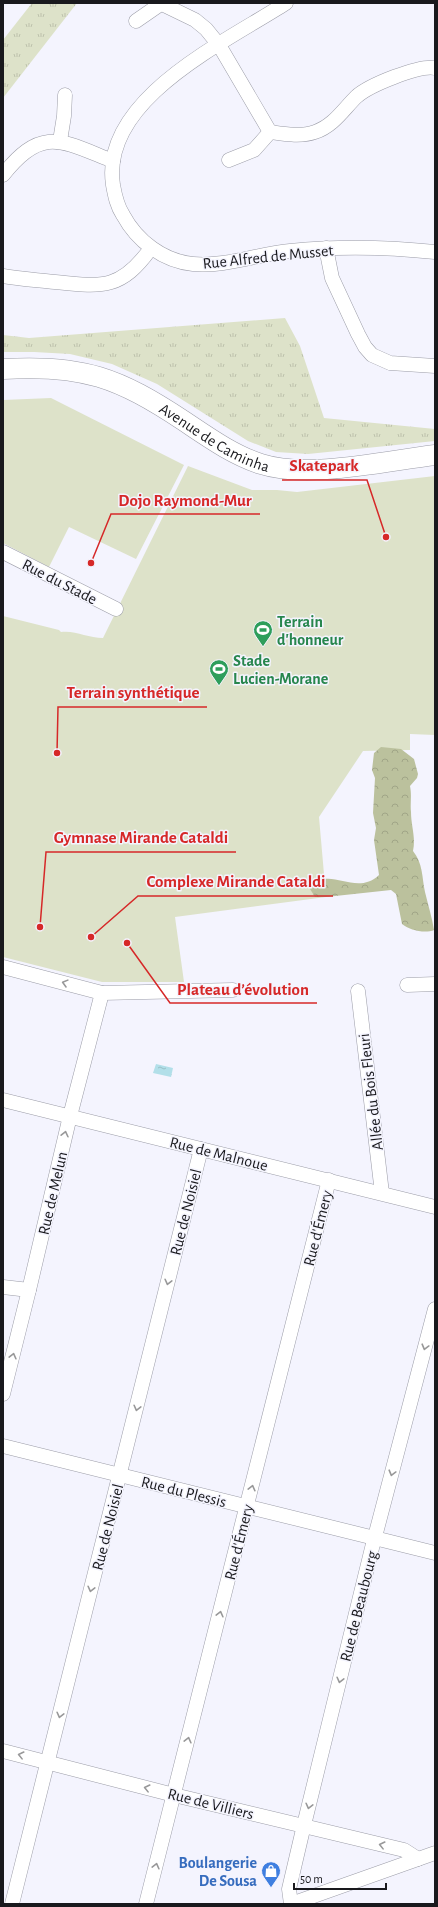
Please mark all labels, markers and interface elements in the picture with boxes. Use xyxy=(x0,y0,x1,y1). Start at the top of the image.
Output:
street label: Rue Alfred de Musset xyxy=(202,242,334,272)
street label: Avenue de Caminha xyxy=(156,400,271,475)
callout: Skatepark xyxy=(282,451,367,480)
text: Skatepark xyxy=(289,457,359,474)
callout: Dojo Raymond-Mur xyxy=(111,485,260,514)
text: Dojo Raymond-Mur xyxy=(118,492,252,510)
street label: Rue du Stade xyxy=(20,556,99,608)
place label: Terrain d'honneur xyxy=(277,614,344,648)
sports icon: Terrain d'honneur xyxy=(252,619,274,647)
place label: Stade Lucien-Morane xyxy=(233,653,329,687)
sports icon: Stade Lucien-Morane xyxy=(208,658,230,686)
callout: Terrain synthétique xyxy=(58,678,207,707)
text: Terrain synthétique xyxy=(66,684,200,702)
callout: Gymnase Mirande Cataldi xyxy=(46,823,236,852)
text: Gymnase Mirande Cataldi xyxy=(54,829,228,847)
callout: Complexe Mirande Cataldi xyxy=(138,867,333,896)
text: Complexe Mirande Cataldi xyxy=(146,873,326,890)
callout: Plateau d’évolution xyxy=(170,974,317,1003)
one-way arrow xyxy=(62,979,69,988)
text: Plateau d’évolution xyxy=(177,981,309,998)
street label: Allée du Bois Fleuri xyxy=(356,1033,386,1151)
one-way arrow xyxy=(61,1131,69,1137)
street label: Rue de Malnoue xyxy=(168,1134,269,1174)
street label: Rue de Melun xyxy=(36,1150,70,1236)
street label: Rue de Noisiel xyxy=(168,1167,204,1257)
street label: Rue d'Émery xyxy=(299,1188,336,1268)
one-way arrow xyxy=(164,1278,173,1285)
one-way arrow xyxy=(421,1343,430,1350)
one-way arrow xyxy=(8,1353,16,1359)
one-way arrow xyxy=(133,1405,141,1412)
one-way arrow xyxy=(388,1469,397,1476)
street label: Rue du Plessis xyxy=(140,1474,228,1510)
street label: Rue de Noisiel xyxy=(90,1482,126,1572)
one-way arrow xyxy=(247,1485,256,1492)
street label: Rue d'Émery xyxy=(220,1502,257,1582)
street label: Rue de Beaubourg xyxy=(337,1549,381,1663)
one-way arrow xyxy=(88,1586,96,1592)
one-way arrow xyxy=(215,1611,224,1618)
one-way arrow xyxy=(336,1677,344,1683)
one-way arrow xyxy=(56,1712,64,1718)
one-way arrow xyxy=(183,1737,192,1744)
one-way arrow xyxy=(18,1752,25,1760)
one-way arrow xyxy=(144,1784,150,1792)
street label: Rue de Villiers xyxy=(166,1786,256,1822)
one-way arrow xyxy=(305,1803,313,1810)
one-way arrow xyxy=(379,1841,386,1849)
place label: Boulangerie De Sousa xyxy=(179,1855,257,1889)
shop icon: Boulangerie De Sousa xyxy=(260,1860,282,1888)
one-way arrow xyxy=(151,1863,160,1870)
scale bar xyxy=(294,1865,386,1891)
text: 50 m xyxy=(300,1873,323,1885)

